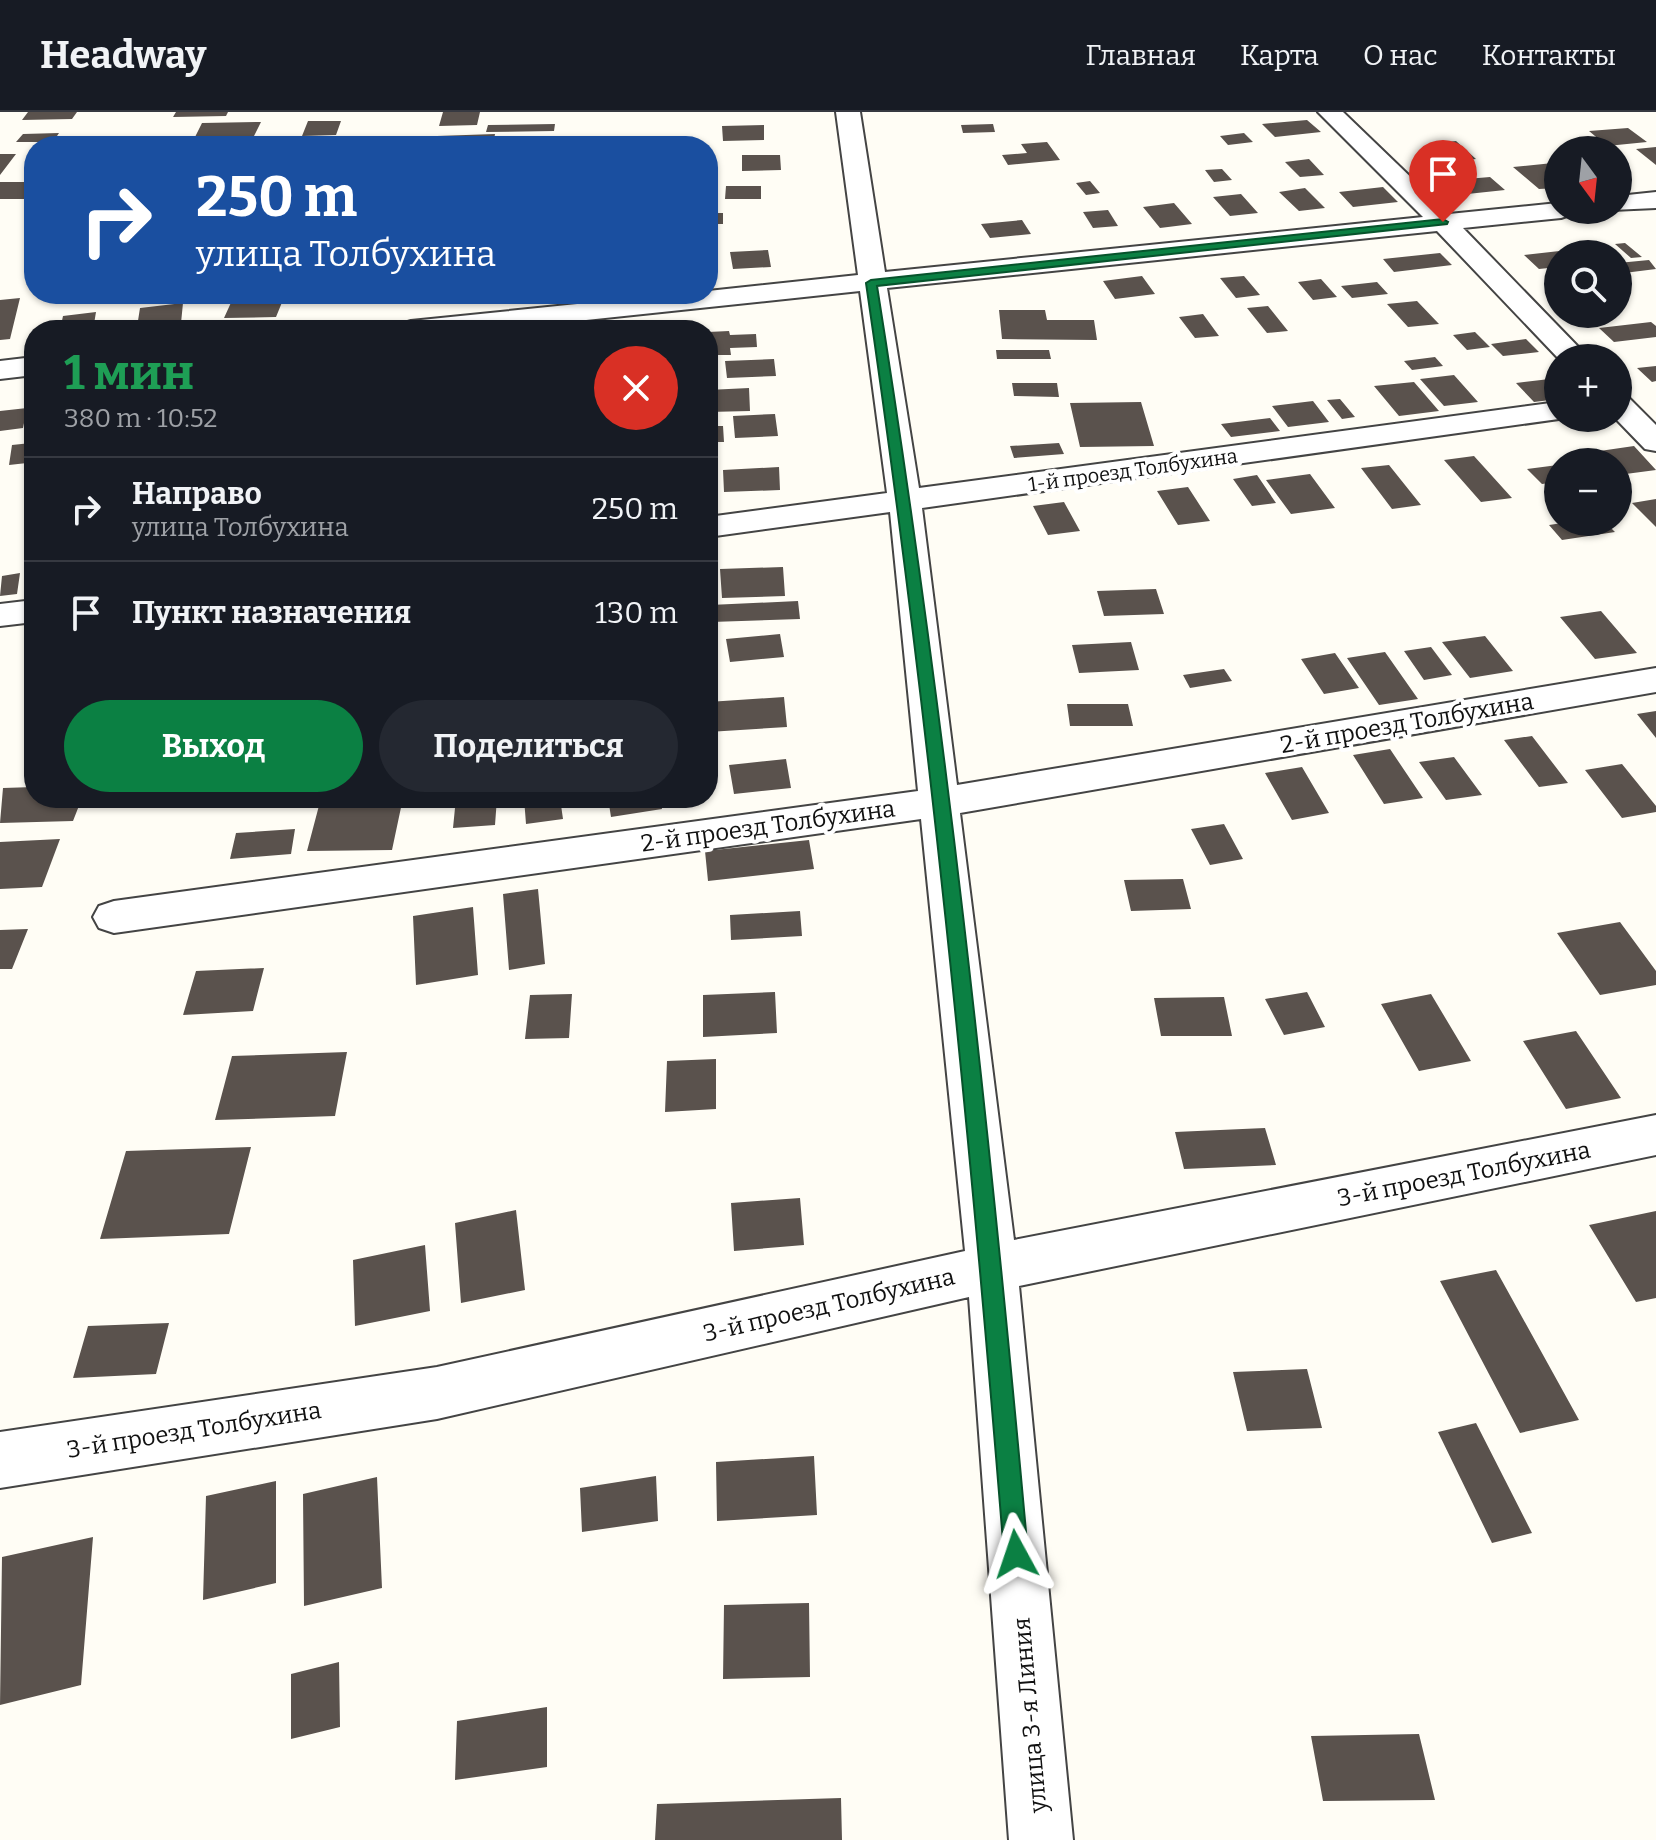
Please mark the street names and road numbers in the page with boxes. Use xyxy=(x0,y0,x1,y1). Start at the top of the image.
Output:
street label: 1-й проезд Толбухина xyxy=(1027,443,1239,497)
street label: 2-й проезд Толбухина xyxy=(1278,687,1536,759)
street label: 2-й проезд Толбухина xyxy=(639,794,897,858)
street label: 3-й проезд Толбухина xyxy=(1335,1136,1593,1212)
street label: 3-й проезд Толбухина xyxy=(701,1262,957,1348)
street label: 3-й проезд Толбухина xyxy=(65,1396,323,1464)
street label: улица 3-я Линия xyxy=(1008,1616,1053,1815)

